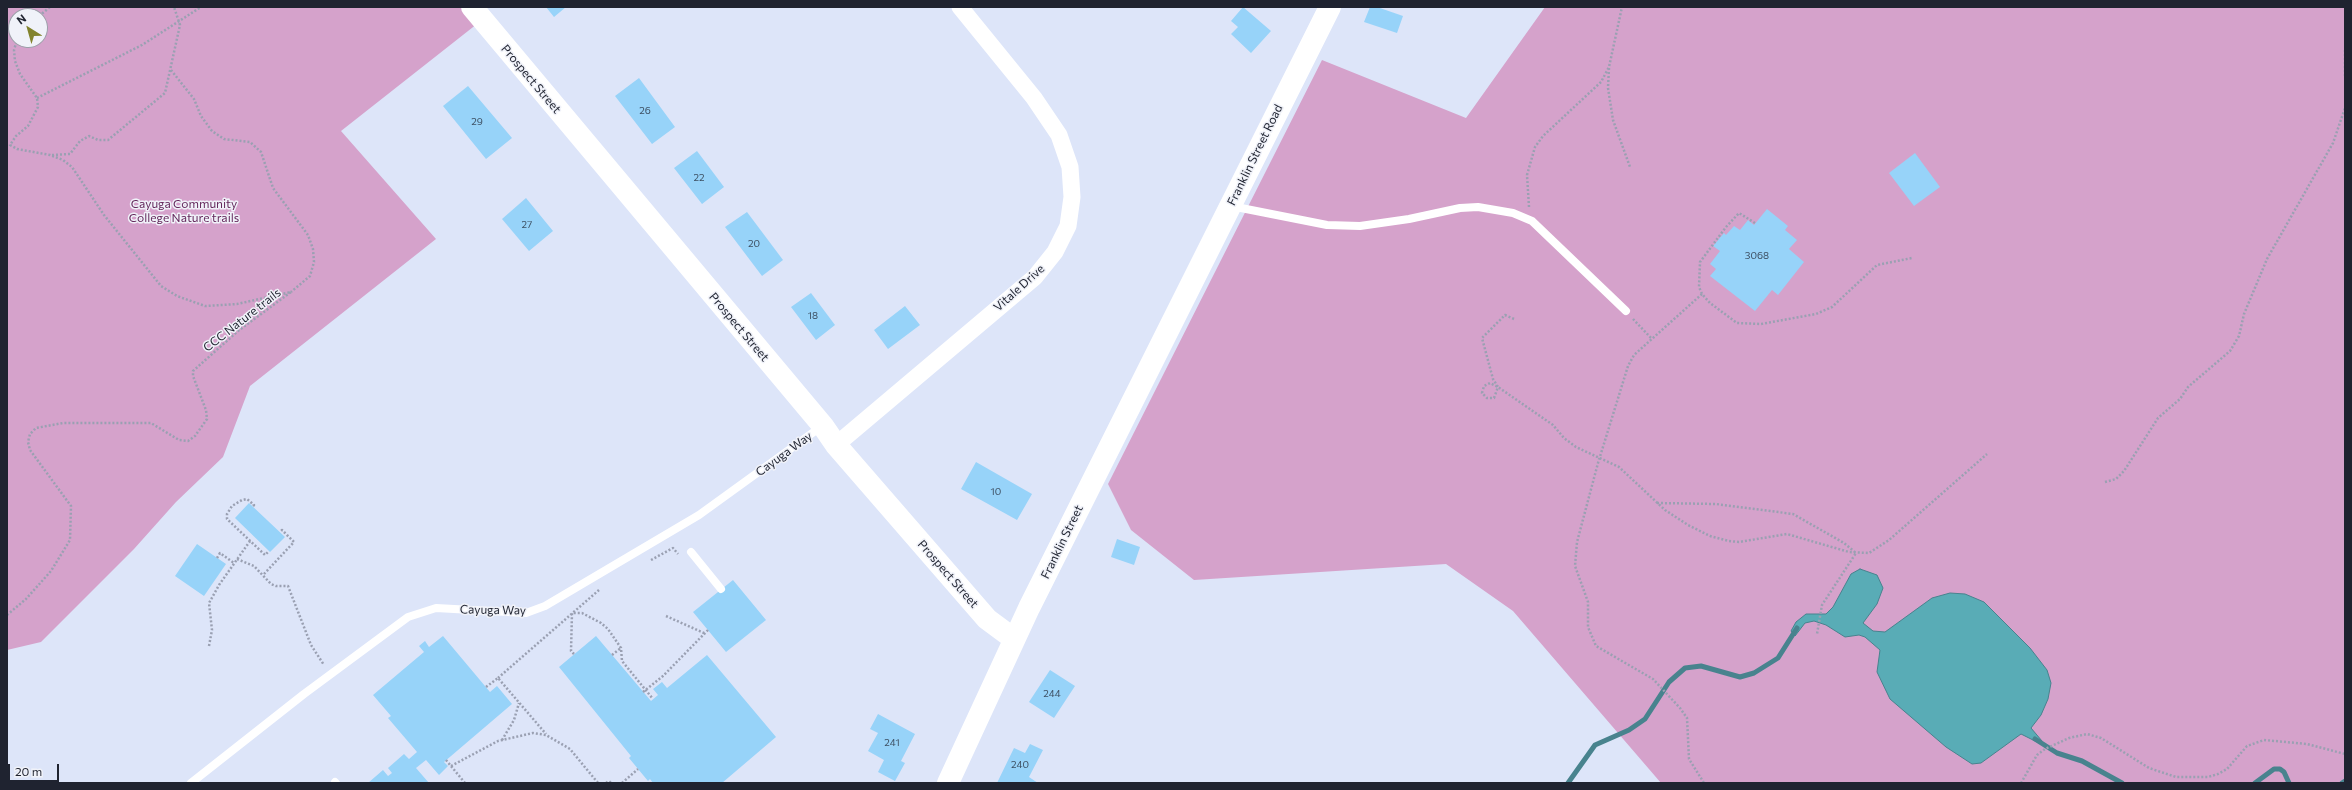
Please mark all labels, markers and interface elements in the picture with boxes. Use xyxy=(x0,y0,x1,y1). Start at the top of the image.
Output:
north arrow xyxy=(8,8,48,48)
text: N xyxy=(14,11,28,26)
street label: Prospect Street xyxy=(498,42,564,116)
street label: Franklin Street Road xyxy=(1224,102,1286,208)
house number: 26 xyxy=(639,105,651,117)
house number: 29 xyxy=(471,116,483,128)
house number: 22 xyxy=(693,172,705,184)
park label: Cayuga Community College Nature trails xyxy=(129,197,239,225)
house number: 27 xyxy=(522,219,532,231)
house number: 20 xyxy=(748,238,760,250)
house number: 3068 xyxy=(1745,250,1769,262)
street label: Vitale Drive xyxy=(991,262,1047,314)
street label: CCC Nature trails xyxy=(200,285,284,355)
street label: Prospect Street xyxy=(706,290,772,364)
house number: 18 xyxy=(808,310,818,322)
street label: Cayuga Way xyxy=(753,429,815,479)
house number: 10 xyxy=(991,486,1001,498)
street label: Franklin Street xyxy=(1038,503,1086,581)
street label: Prospect Street xyxy=(915,537,981,611)
street label: Cayuga Way xyxy=(460,602,526,618)
house number: 244 xyxy=(1043,688,1061,700)
house number: 241 xyxy=(884,737,900,749)
scale bar xyxy=(10,756,61,782)
house number: 240 xyxy=(1011,759,1029,771)
text: 20 m xyxy=(15,764,42,778)

